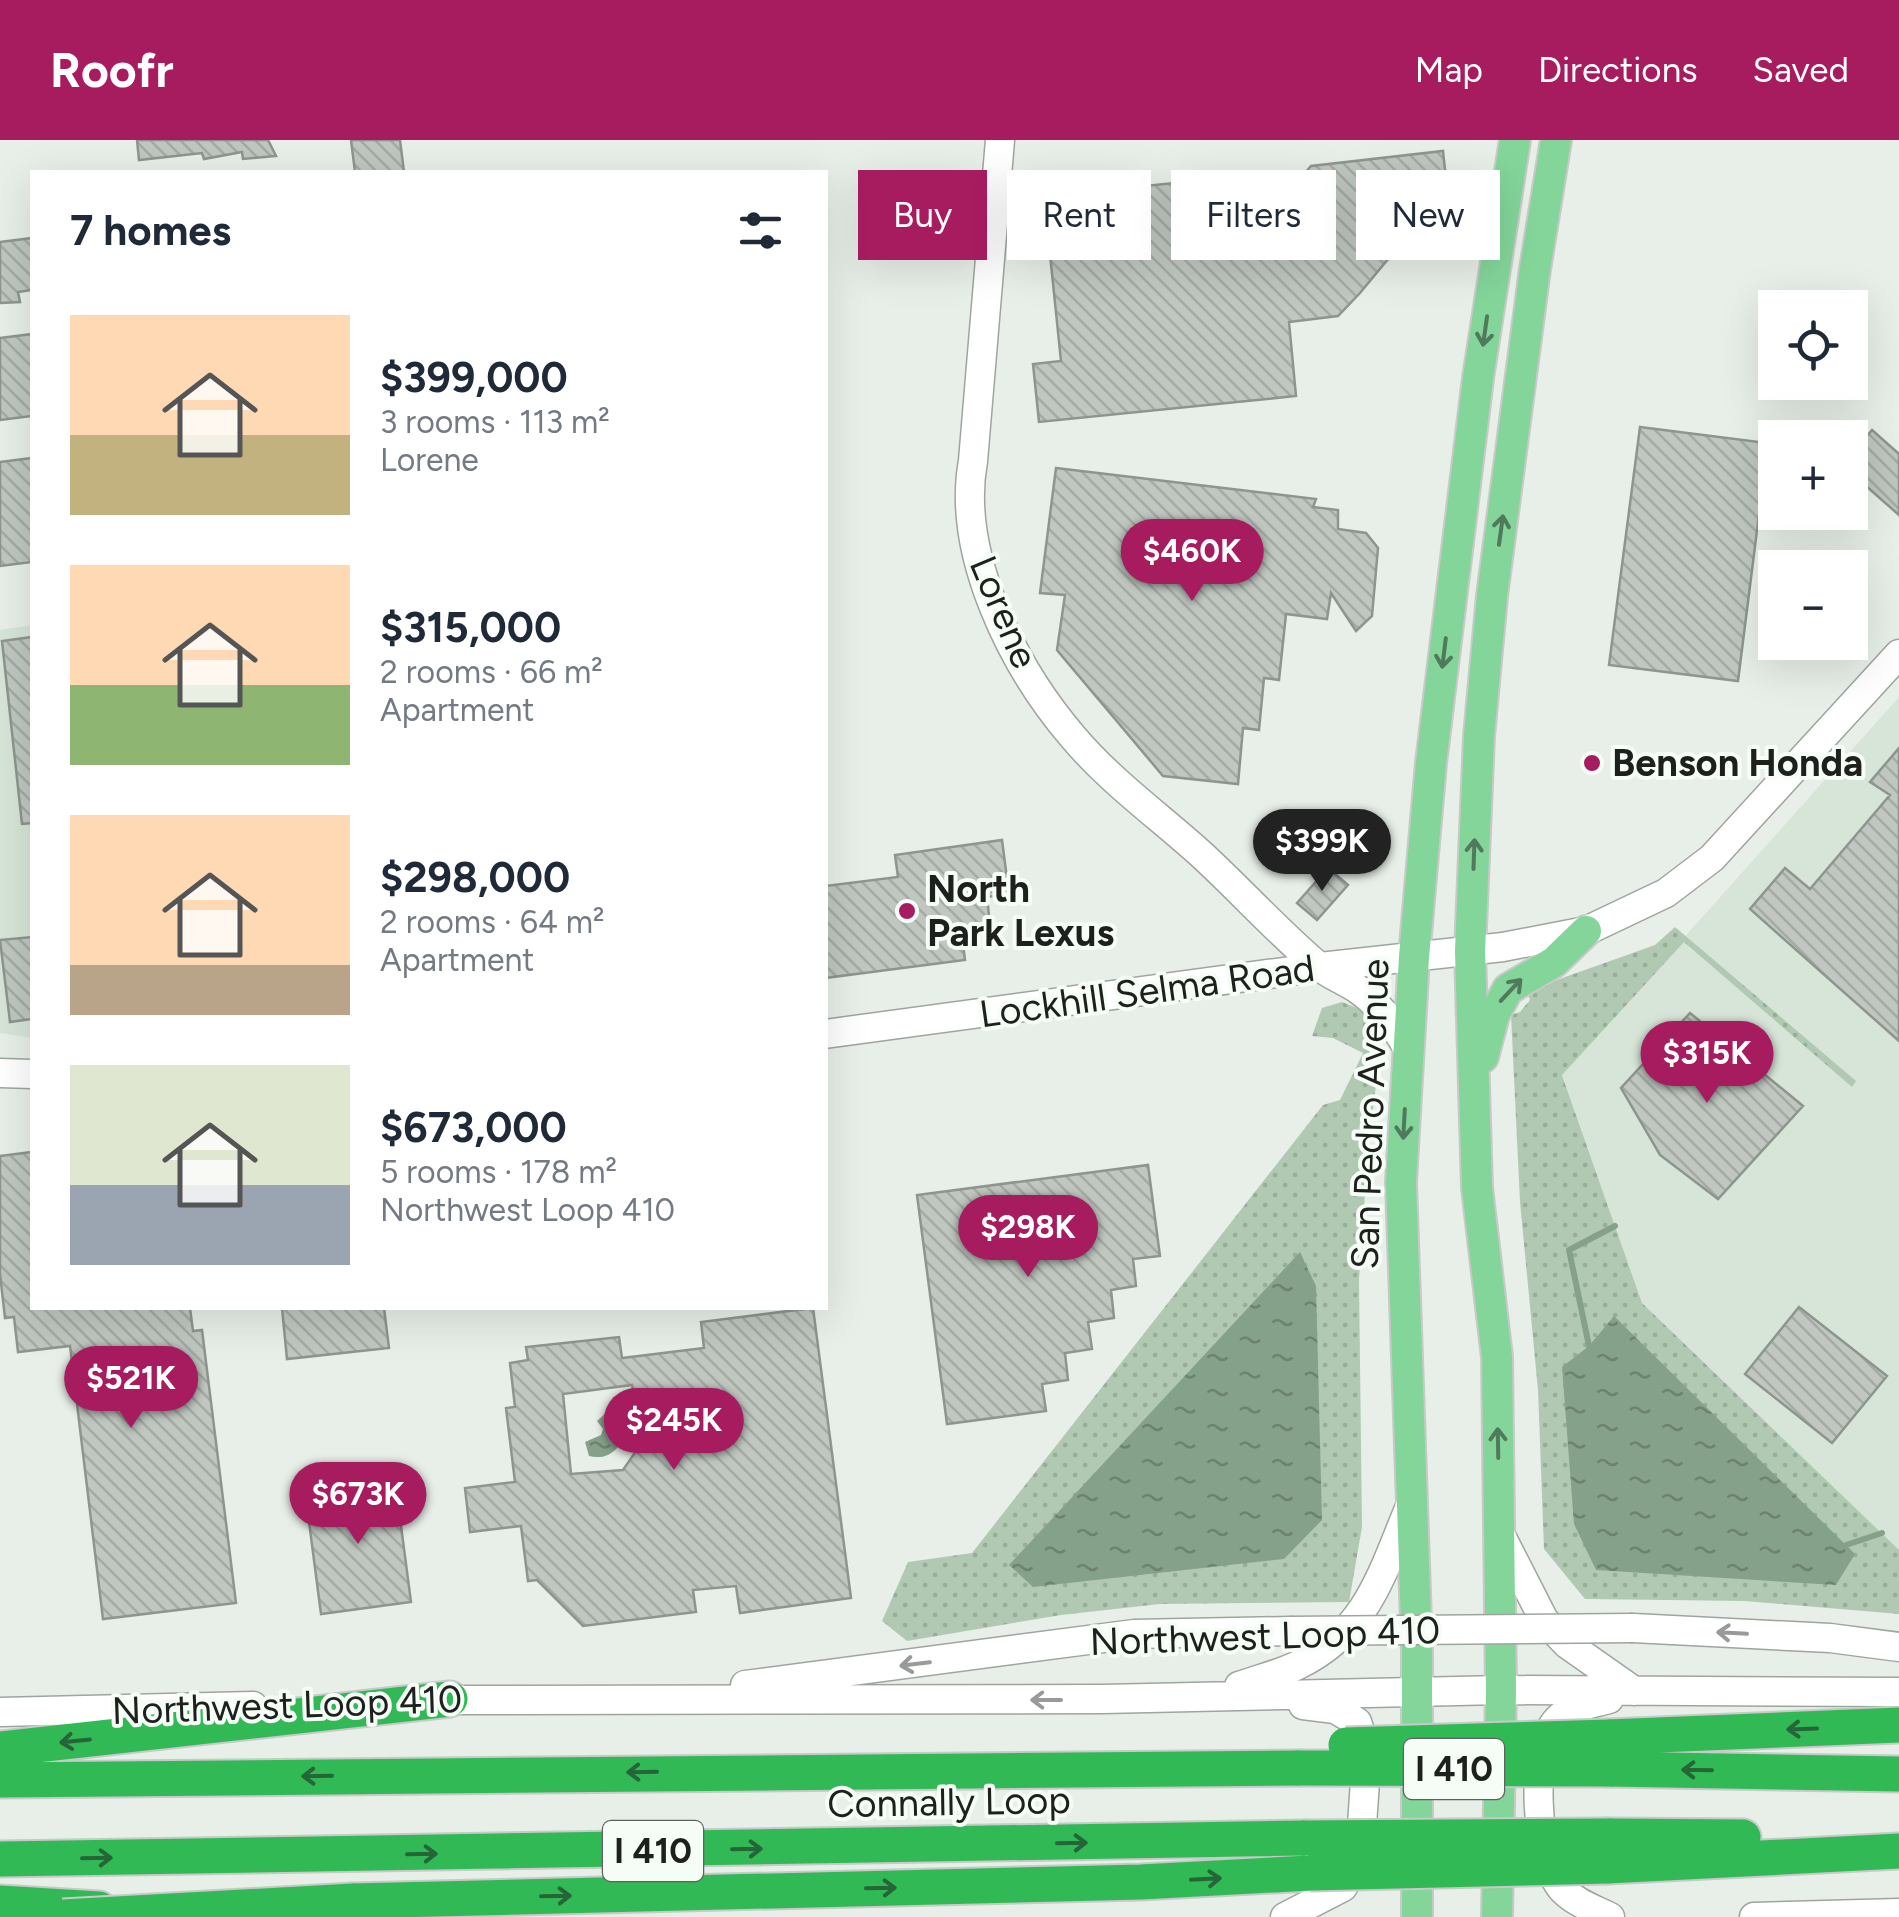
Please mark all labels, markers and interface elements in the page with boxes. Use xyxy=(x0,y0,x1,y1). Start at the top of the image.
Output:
text: Roofr xyxy=(50,41,174,99)
text: Map xyxy=(1415,49,1483,91)
text: Directions xyxy=(1538,49,1698,91)
text: Saved xyxy=(1753,49,1849,91)
chip: Buy xyxy=(858,170,987,260)
chip: Rent xyxy=(1007,170,1151,260)
chip: Filters xyxy=(1171,170,1336,260)
chip: New xyxy=(1356,170,1500,260)
icon: filters xyxy=(733,203,788,258)
text: 7 homes xyxy=(70,205,231,256)
map controls xyxy=(1758,290,1868,660)
button: locate xyxy=(1758,290,1868,400)
one-way arrow xyxy=(1475,314,1493,347)
text: $399,000 xyxy=(380,352,568,403)
icon: home xyxy=(150,355,270,475)
text: 3 rooms · 113 m² xyxy=(380,403,610,441)
button: + xyxy=(1758,420,1868,530)
text: Lorene xyxy=(380,441,479,479)
one-way arrow xyxy=(1492,514,1511,547)
pin: $460K xyxy=(1122,519,1262,604)
text: $460K xyxy=(1143,532,1241,570)
street label: Lorene xyxy=(960,549,1048,675)
button: − xyxy=(1758,550,1868,660)
text: $315,000 xyxy=(380,602,561,653)
icon: home xyxy=(150,605,270,725)
one-way arrow xyxy=(1434,637,1453,669)
text: 2 rooms · 66 m² xyxy=(380,653,603,691)
text: Apartment xyxy=(380,691,534,729)
place label: Benson Honda xyxy=(1612,740,1863,786)
marker: Benson Honda xyxy=(1581,752,1603,774)
pin: $399K xyxy=(1252,809,1392,894)
text: $399K xyxy=(1275,822,1369,860)
one-way arrow xyxy=(1465,838,1484,870)
text: $298,000 xyxy=(380,852,570,903)
icon: home xyxy=(150,855,270,975)
place label: North Park Lexus xyxy=(927,866,1114,956)
marker: North Park Lexus xyxy=(896,900,918,922)
text: 2 rooms · 64 m² xyxy=(380,903,604,941)
text: Apartment xyxy=(380,941,534,979)
street label: Lockhill Selma Road xyxy=(976,945,1318,1037)
street label: San Pedro Avenue xyxy=(1342,958,1398,1270)
one-way arrow xyxy=(1499,979,1523,1003)
pin: $315K xyxy=(1637,1021,1777,1106)
text: $315K xyxy=(1663,1034,1751,1072)
text: $673,000 xyxy=(380,1102,567,1153)
icon: home xyxy=(150,1105,270,1225)
one-way arrow xyxy=(1394,1108,1413,1140)
text: 5 rooms · 178 m² xyxy=(380,1153,617,1191)
text: Northwest Loop 410 xyxy=(380,1191,675,1229)
pin: $298K xyxy=(958,1195,1098,1280)
text: $298K xyxy=(980,1208,1076,1246)
pin: $521K xyxy=(61,1346,201,1431)
text: $521K xyxy=(86,1359,176,1397)
pin: $245K xyxy=(604,1388,744,1473)
text: $245K xyxy=(626,1401,722,1439)
one-way arrow xyxy=(1488,1428,1508,1460)
pin: $673K xyxy=(288,1462,428,1547)
text: $673K xyxy=(311,1475,405,1513)
street label: Northwest Loop 410 xyxy=(1089,1607,1441,1665)
one-way arrow xyxy=(1717,1623,1749,1642)
one-way arrow xyxy=(899,1655,932,1674)
street label: Northwest Loop 410 xyxy=(111,1676,463,1734)
one-way arrow xyxy=(1030,1690,1062,1710)
one-way arrow xyxy=(1786,1720,1818,1739)
one-way arrow xyxy=(59,1732,91,1751)
road number: I 410 xyxy=(1404,1739,1504,1799)
one-way arrow xyxy=(1681,1761,1713,1780)
one-way arrow xyxy=(626,1763,658,1782)
one-way arrow xyxy=(301,1766,334,1786)
street label: Connally Loop xyxy=(827,1777,1071,1827)
road number: I 410 xyxy=(603,1821,703,1881)
one-way arrow xyxy=(1056,1833,1088,1852)
one-way arrow xyxy=(731,1839,763,1858)
one-way arrow xyxy=(406,1844,438,1864)
one-way arrow xyxy=(80,1848,113,1868)
one-way arrow xyxy=(1189,1869,1221,1888)
one-way arrow xyxy=(864,1879,896,1898)
one-way arrow xyxy=(539,1887,571,1906)

